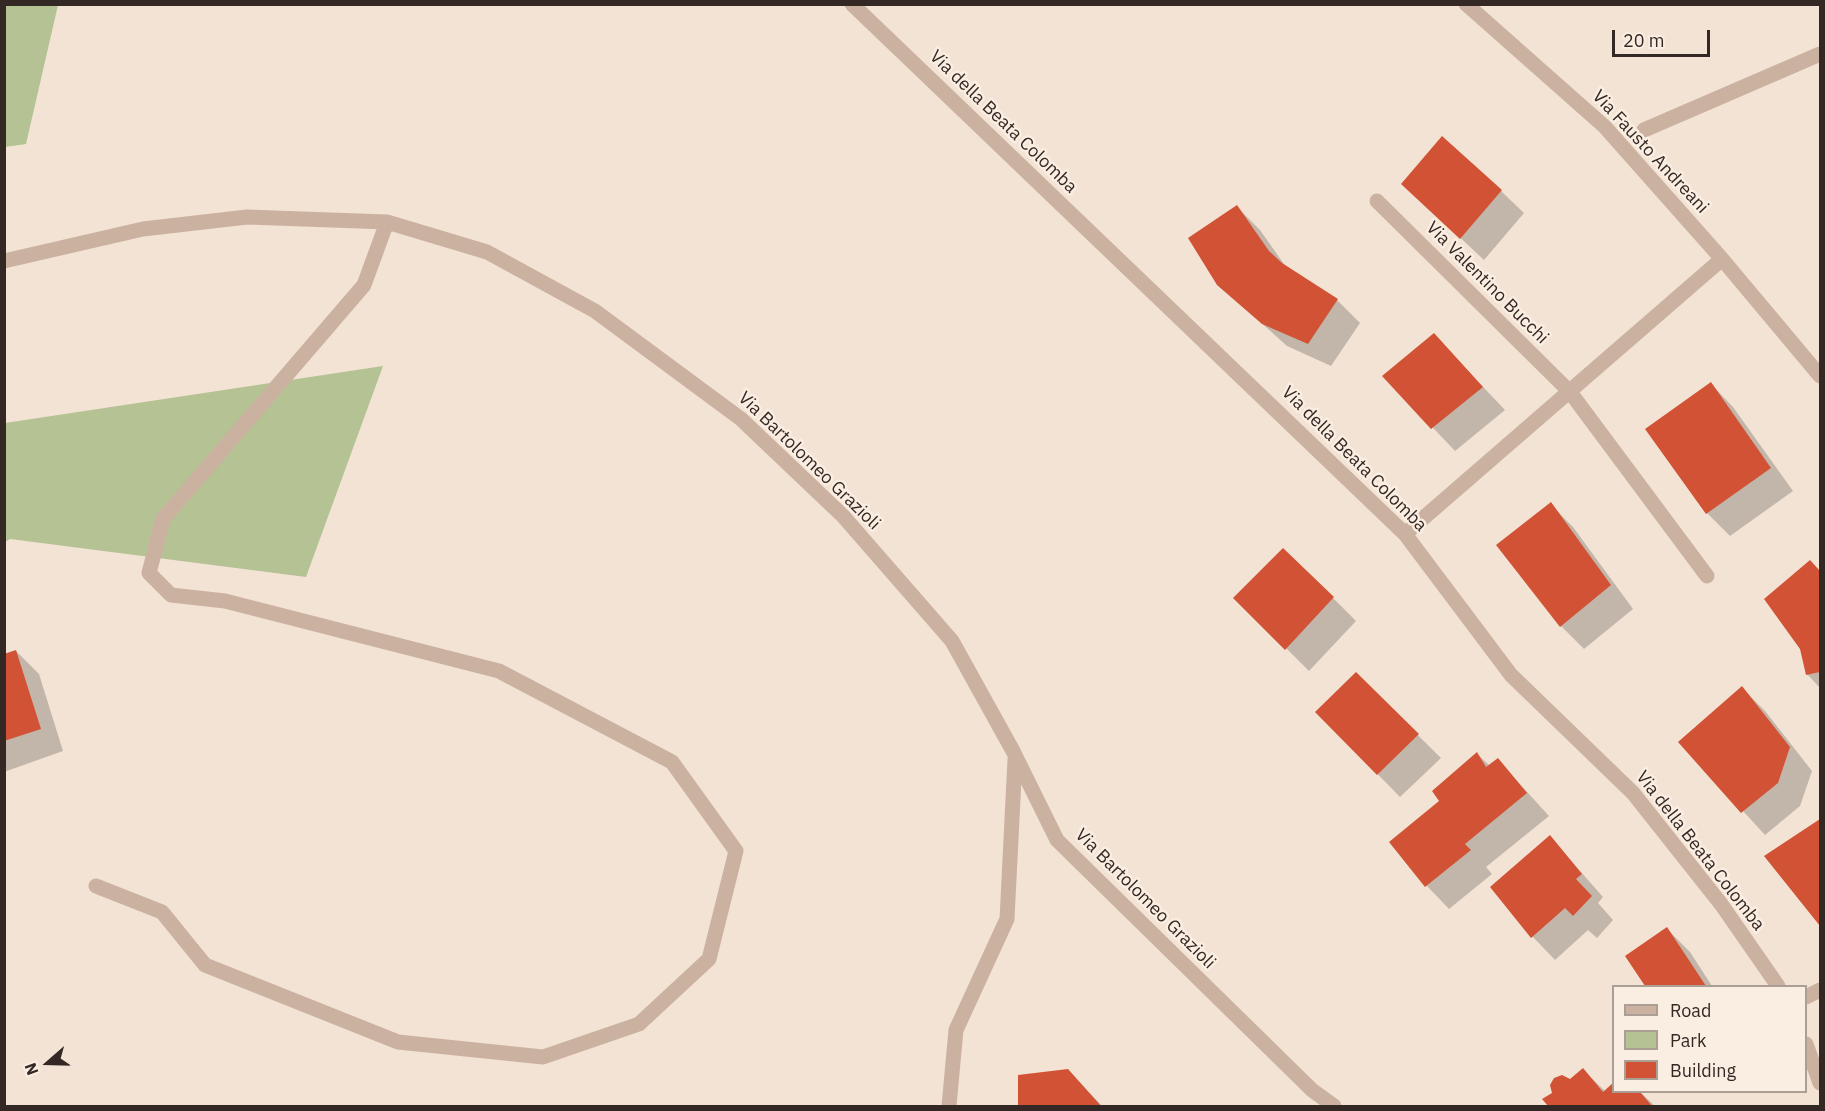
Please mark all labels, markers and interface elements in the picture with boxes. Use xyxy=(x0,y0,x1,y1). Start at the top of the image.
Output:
scale bar xyxy=(1615,18,1712,56)
text: 20 m xyxy=(1623,29,1665,52)
street label: Via della Beata Colomba xyxy=(925,46,1081,198)
street label: Via Fausto Andreani xyxy=(1587,86,1713,218)
street label: Via Valentino Bucchi xyxy=(1421,217,1553,349)
street label: Via della Beata Colomba xyxy=(1277,382,1431,536)
street label: Via Bartolomeo Grazioli xyxy=(733,387,885,535)
street label: Via della Beata Colomba xyxy=(1631,767,1769,935)
street label: Via Bartolomeo Grazioli xyxy=(1070,824,1220,974)
legend xyxy=(1612,985,1807,1093)
text: Road xyxy=(1670,999,1711,1022)
text: Park xyxy=(1670,1029,1706,1052)
north arrow xyxy=(18,1033,78,1093)
text: Building xyxy=(1670,1059,1736,1082)
text: N xyxy=(20,1060,42,1078)

